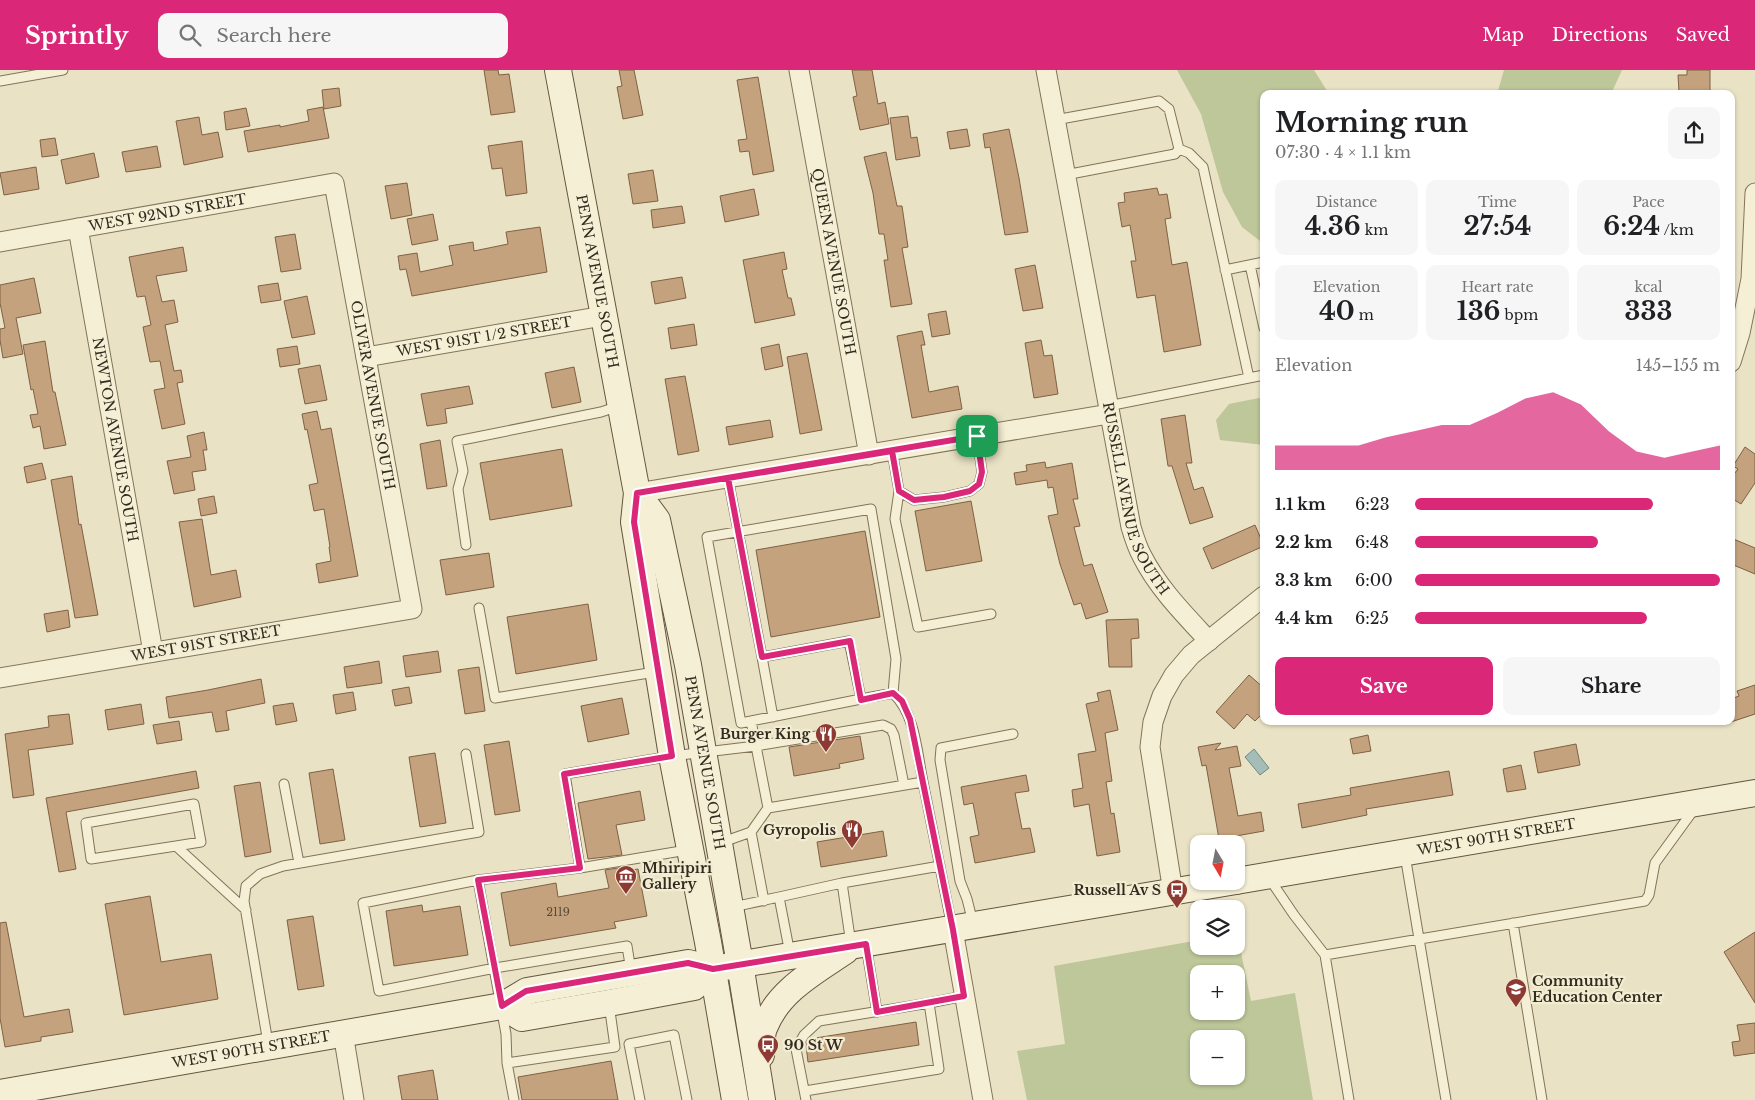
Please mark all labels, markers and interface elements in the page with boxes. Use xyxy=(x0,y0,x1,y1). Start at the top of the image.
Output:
search box xyxy=(158,13,508,58)
text: Sprintly xyxy=(25,21,128,50)
icon: search xyxy=(176,21,204,49)
text: Search here xyxy=(216,24,331,47)
text: Map xyxy=(1482,24,1524,46)
text: Directions xyxy=(1552,24,1648,46)
text: Saved xyxy=(1676,24,1730,46)
text: Morning run xyxy=(1275,105,1468,140)
button: share xyxy=(1668,107,1720,159)
text: 07:30 · 4 × 1.1 km xyxy=(1275,142,1411,162)
street label: QUEEN AVENUE SOUTH xyxy=(808,167,860,357)
street label: WEST 92ND STREET xyxy=(86,190,248,235)
street label: PENN AVENUE SOUTH xyxy=(572,193,623,370)
text: Distance xyxy=(1316,193,1377,211)
text: Time xyxy=(1478,193,1517,211)
text: Pace xyxy=(1632,193,1665,211)
text: 4.36 xyxy=(1305,211,1361,242)
text: 27:54 xyxy=(1464,211,1531,242)
text: 6:24 xyxy=(1603,211,1660,242)
text: km xyxy=(1361,221,1388,239)
text: /km xyxy=(1660,221,1694,239)
text: Elevation xyxy=(1313,278,1380,296)
text: Heart rate xyxy=(1461,278,1534,296)
text: kcal xyxy=(1635,278,1662,296)
text: 40 xyxy=(1319,296,1355,327)
text: 136 xyxy=(1457,296,1500,327)
text: 333 xyxy=(1625,296,1672,327)
street label: OLIVER AVENUE SOUTH xyxy=(347,299,399,492)
text: m xyxy=(1355,306,1374,324)
text: bpm xyxy=(1500,306,1538,324)
street label: WEST 91ST 1/2 STREET xyxy=(394,313,573,361)
street label: NEWTON AVENUE SOUTH xyxy=(88,336,142,544)
text: Elevation xyxy=(1275,355,1352,375)
text: 145–155 m xyxy=(1636,355,1720,375)
street label: RUSSELL AVENUE SOUTH xyxy=(1099,400,1173,599)
pin xyxy=(956,415,998,457)
icon: arrive xyxy=(963,422,991,450)
text: 1.1 km xyxy=(1275,494,1326,514)
text: 6:23 xyxy=(1355,494,1390,514)
text: 2.2 km xyxy=(1275,532,1333,552)
text: 6:48 xyxy=(1355,532,1389,552)
text: 3.3 km xyxy=(1275,570,1332,590)
text: 6:00 xyxy=(1355,570,1393,590)
text: 4.4 km xyxy=(1275,608,1333,628)
text: 6:25 xyxy=(1355,608,1389,628)
street label: WEST 91ST STREET xyxy=(129,621,283,665)
button: Save xyxy=(1275,657,1493,715)
button: Share xyxy=(1503,657,1720,715)
street label: PENN AVENUE SOUTH xyxy=(681,674,729,851)
restaurant icon: Burger King xyxy=(814,722,838,753)
place label: Burger King xyxy=(720,725,810,743)
street label: WEST 90TH STREET xyxy=(1415,815,1577,859)
restaurant icon: Gyropolis xyxy=(840,818,864,849)
place label: Gyropolis xyxy=(763,821,836,839)
north arrow xyxy=(1190,835,1245,890)
map controls xyxy=(1190,835,1245,1085)
place label: Mhiripiri Gallery xyxy=(642,859,712,893)
museum icon: Mhiripiri Gallery xyxy=(614,864,638,895)
bus stop icon: Russell Av S xyxy=(1165,878,1189,909)
place label: Russell Av S xyxy=(1074,881,1161,899)
button: layers xyxy=(1190,900,1245,955)
house number: 2119 xyxy=(546,905,570,919)
button: + xyxy=(1190,965,1245,1020)
place label: Community Education Center xyxy=(1532,972,1662,1006)
school or university icon: Community Education Center xyxy=(1504,977,1528,1008)
street label: WEST 90TH STREET xyxy=(170,1027,332,1072)
button: − xyxy=(1190,1030,1245,1085)
bus stop icon: 90 St W xyxy=(756,1033,780,1064)
place label: 90 St W xyxy=(784,1036,843,1054)

